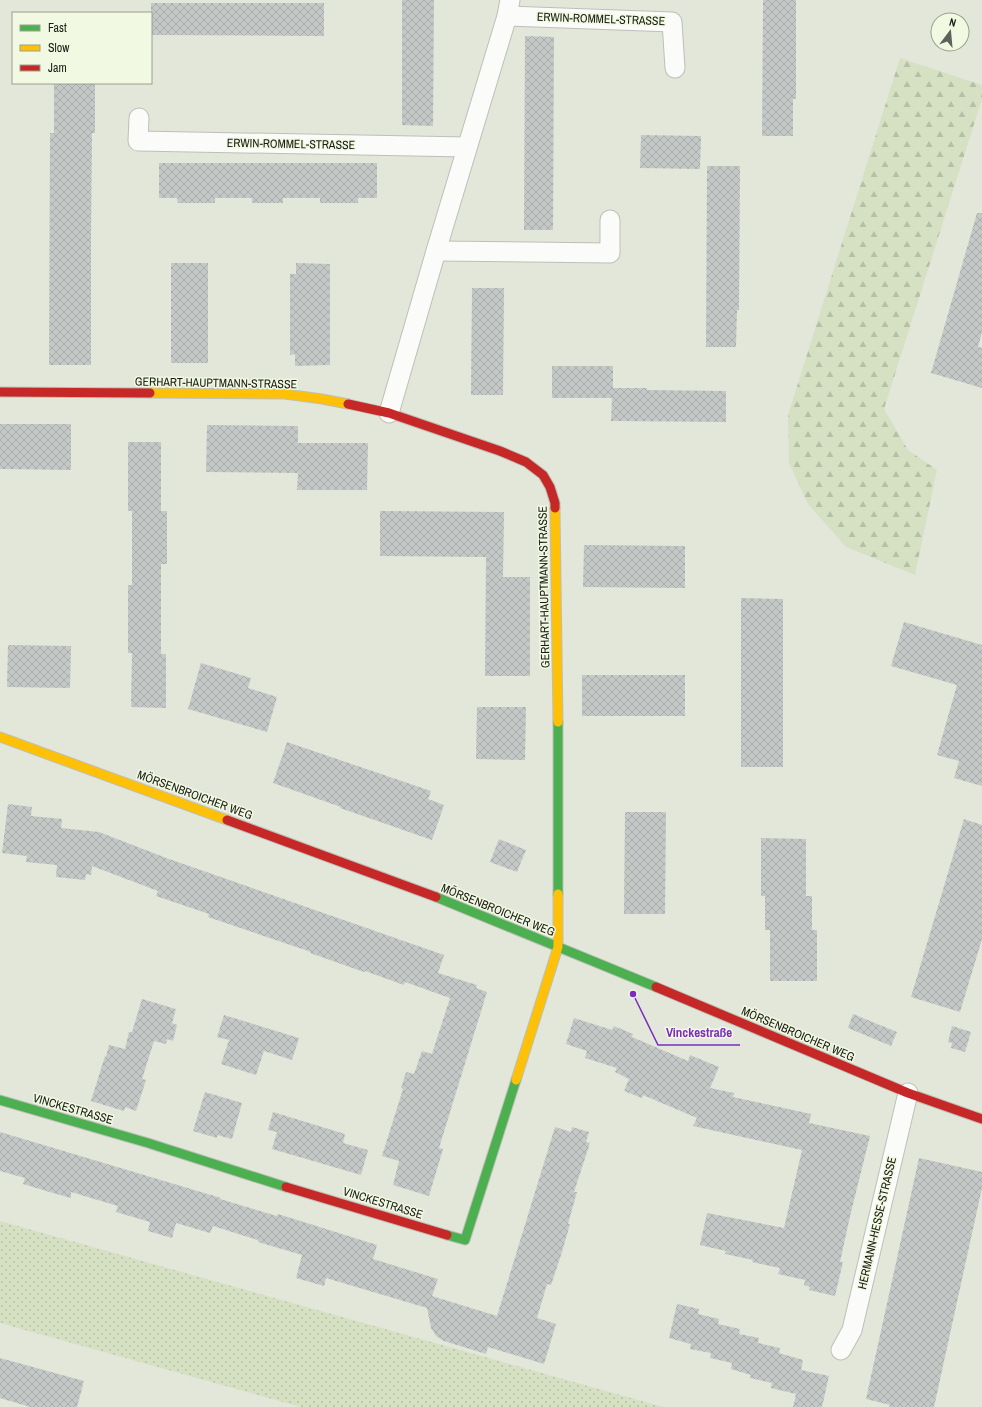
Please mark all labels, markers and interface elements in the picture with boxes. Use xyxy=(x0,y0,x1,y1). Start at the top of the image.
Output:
street label: ERWIN-ROMMEL-STRASSE xyxy=(537,9,665,29)
legend xyxy=(12,12,152,84)
north arrow xyxy=(930,12,970,52)
text: N xyxy=(948,15,958,30)
text: Fast xyxy=(48,20,67,36)
text: Slow xyxy=(48,40,70,56)
text: Jam xyxy=(48,60,67,76)
street label: ERWIN-ROMMEL-STRASSE xyxy=(227,135,355,153)
street label: GERHART-HAUPTMANN-STRASSE xyxy=(135,374,297,392)
street label: GERHART-HAUPTMANN-STRASSE xyxy=(535,506,553,668)
street label: MÖRSENBROICHER WEG xyxy=(135,766,255,823)
street label: MÖRSENBROICHER WEG xyxy=(439,879,558,940)
street label: MÖRSENBROICHER WEG xyxy=(739,1002,857,1065)
callout: Vinckestraße xyxy=(658,1020,740,1045)
text: Vinckestraße xyxy=(666,1024,732,1041)
street label: VINCKESTRASSE xyxy=(31,1090,115,1128)
street label: HERMANN-HESSE-STRASSE xyxy=(854,1155,900,1291)
street label: VINCKESTRASSE xyxy=(341,1183,425,1223)

